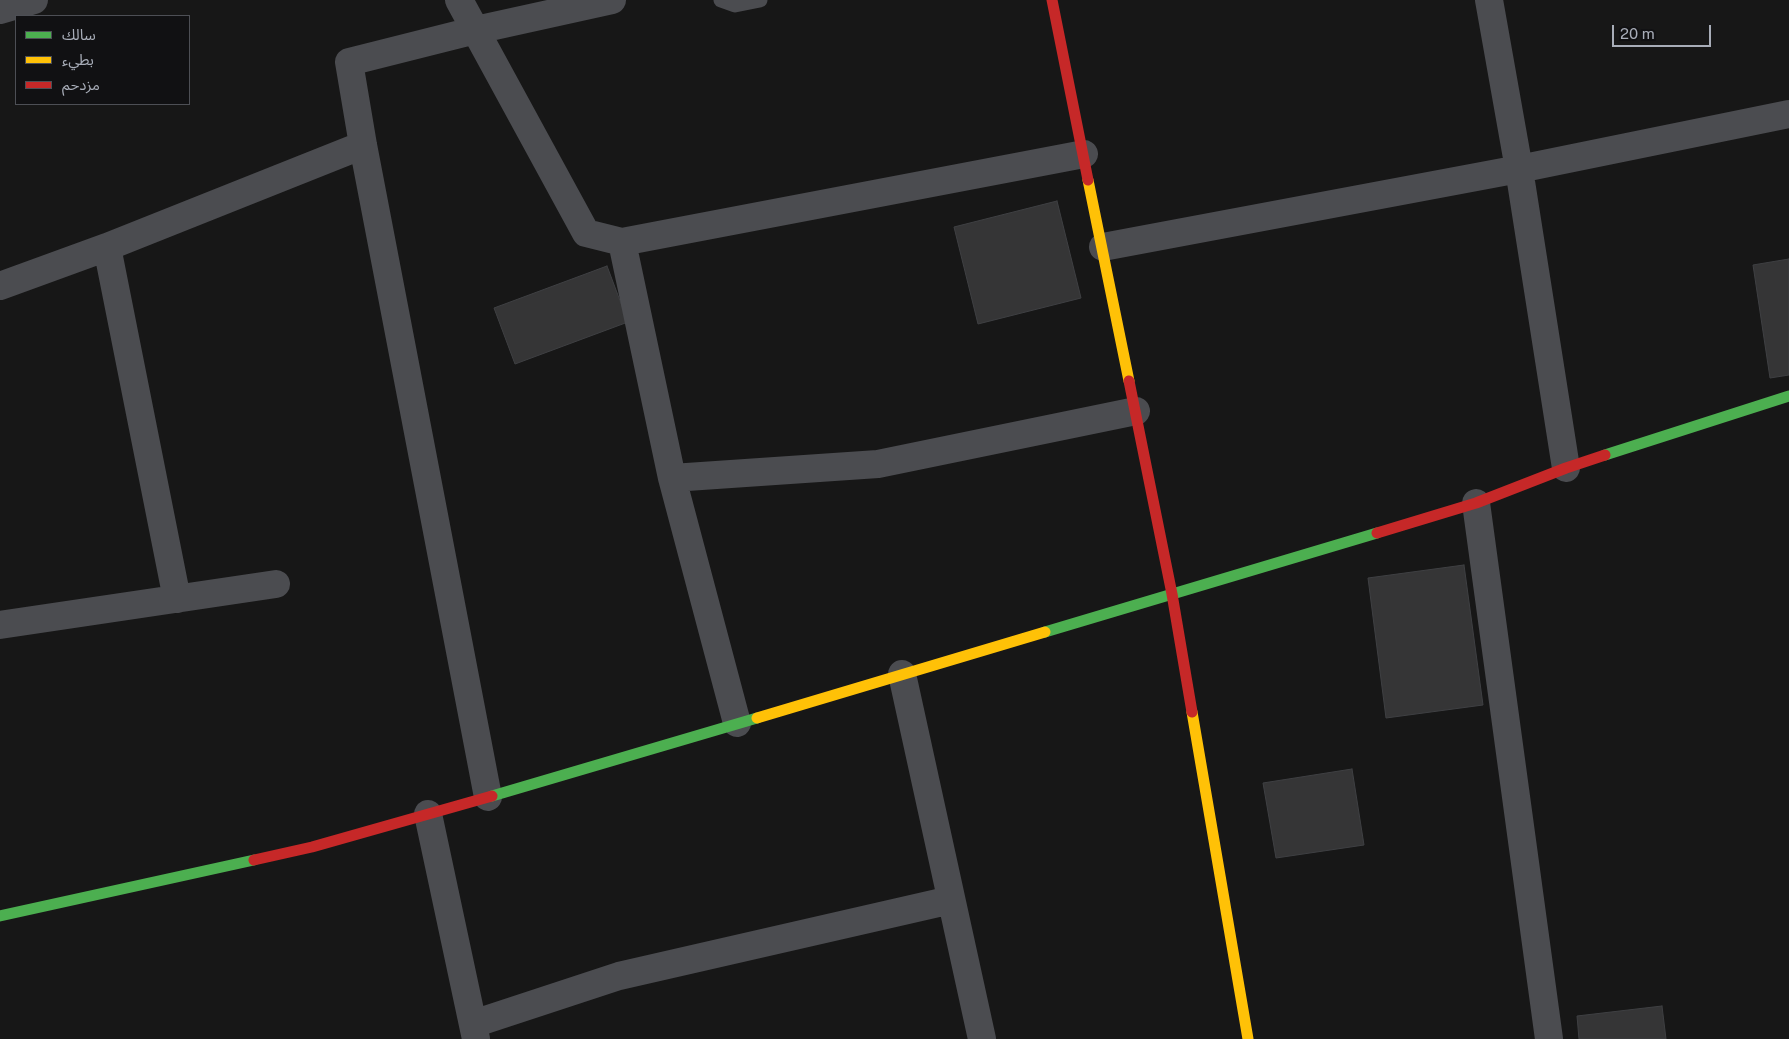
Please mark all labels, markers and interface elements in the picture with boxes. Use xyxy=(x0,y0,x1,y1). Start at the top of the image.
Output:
legend xyxy=(15,15,190,105)
scale bar xyxy=(1614,15,1713,47)
text: 20 m xyxy=(1620,25,1655,42)
text: سالك xyxy=(62,26,96,43)
text: بطيء xyxy=(62,51,94,68)
text: مزدحم xyxy=(62,76,100,93)

